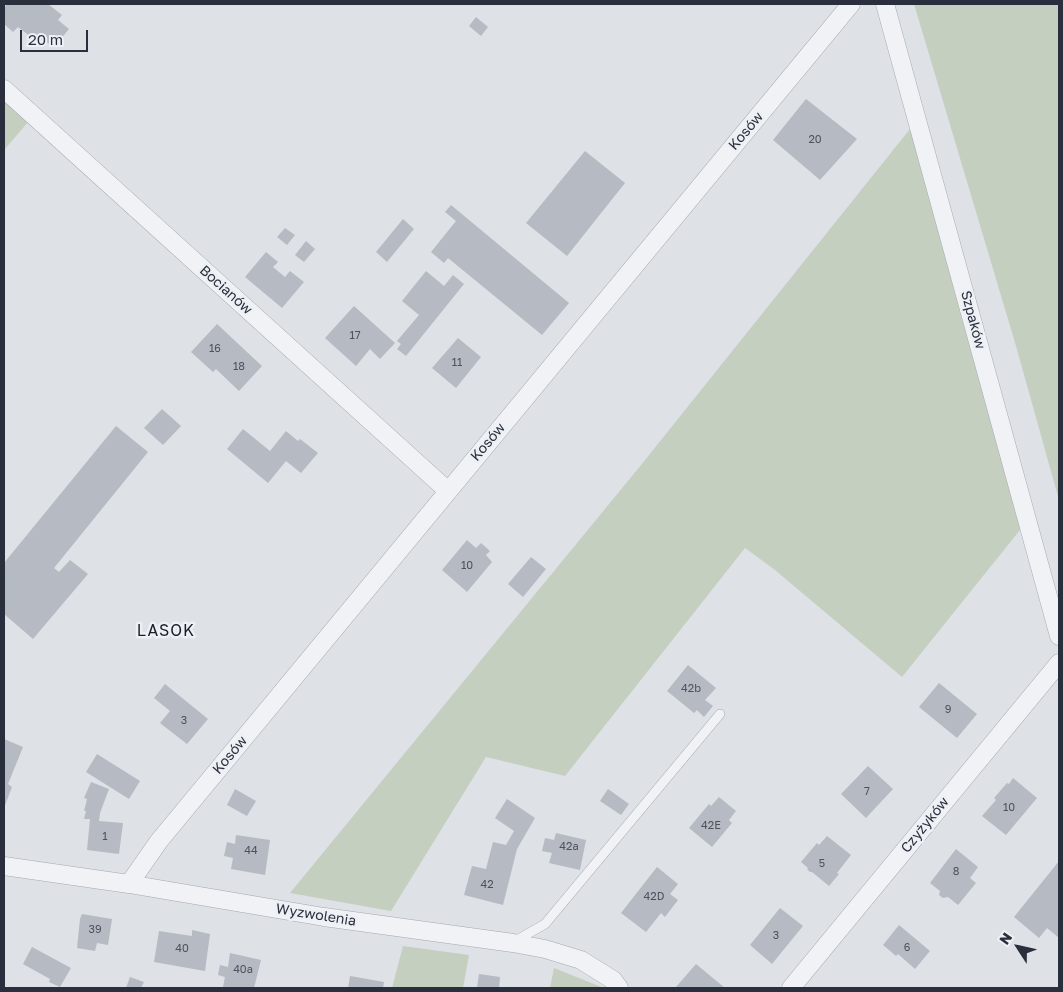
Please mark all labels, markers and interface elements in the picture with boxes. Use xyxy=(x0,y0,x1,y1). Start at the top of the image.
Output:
scale bar xyxy=(22,20,90,52)
text: 20 m xyxy=(28,30,63,48)
street label: Kosów xyxy=(725,108,767,154)
house number: 20 xyxy=(808,133,822,147)
street label: Bocianów xyxy=(196,262,256,318)
street label: Szpaków xyxy=(957,289,989,351)
house number: 17 xyxy=(349,329,361,343)
house number: 16 xyxy=(209,342,221,356)
house number: 11 xyxy=(452,356,462,370)
house number: 18 xyxy=(233,360,245,374)
street label: Kosów xyxy=(467,419,509,465)
house number: 10 xyxy=(461,559,473,573)
district label: LASOK xyxy=(136,621,196,641)
house number: 42b xyxy=(681,682,701,696)
house number: 9 xyxy=(945,703,951,717)
house number: 3 xyxy=(181,714,187,728)
street label: Kosów xyxy=(209,732,251,778)
house number: 7 xyxy=(864,785,870,799)
street label: Czyżyków xyxy=(897,794,953,856)
house number: 10 xyxy=(1003,801,1015,815)
house number: 42E xyxy=(701,819,721,833)
house number: 1 xyxy=(102,830,108,844)
house number: 42a xyxy=(559,840,579,854)
house number: 44 xyxy=(244,844,258,858)
house number: 5 xyxy=(819,857,825,871)
house number: 8 xyxy=(953,865,959,879)
house number: 42 xyxy=(480,878,494,892)
house number: 42D xyxy=(644,890,664,904)
street label: Wyzwolenia xyxy=(275,900,357,930)
north arrow xyxy=(993,922,1043,972)
house number: 39 xyxy=(88,923,102,937)
house number: 3 xyxy=(773,929,779,943)
text: N xyxy=(995,929,1015,947)
house number: 6 xyxy=(904,941,910,955)
house number: 40 xyxy=(175,942,189,956)
house number: 40a xyxy=(233,963,253,977)

